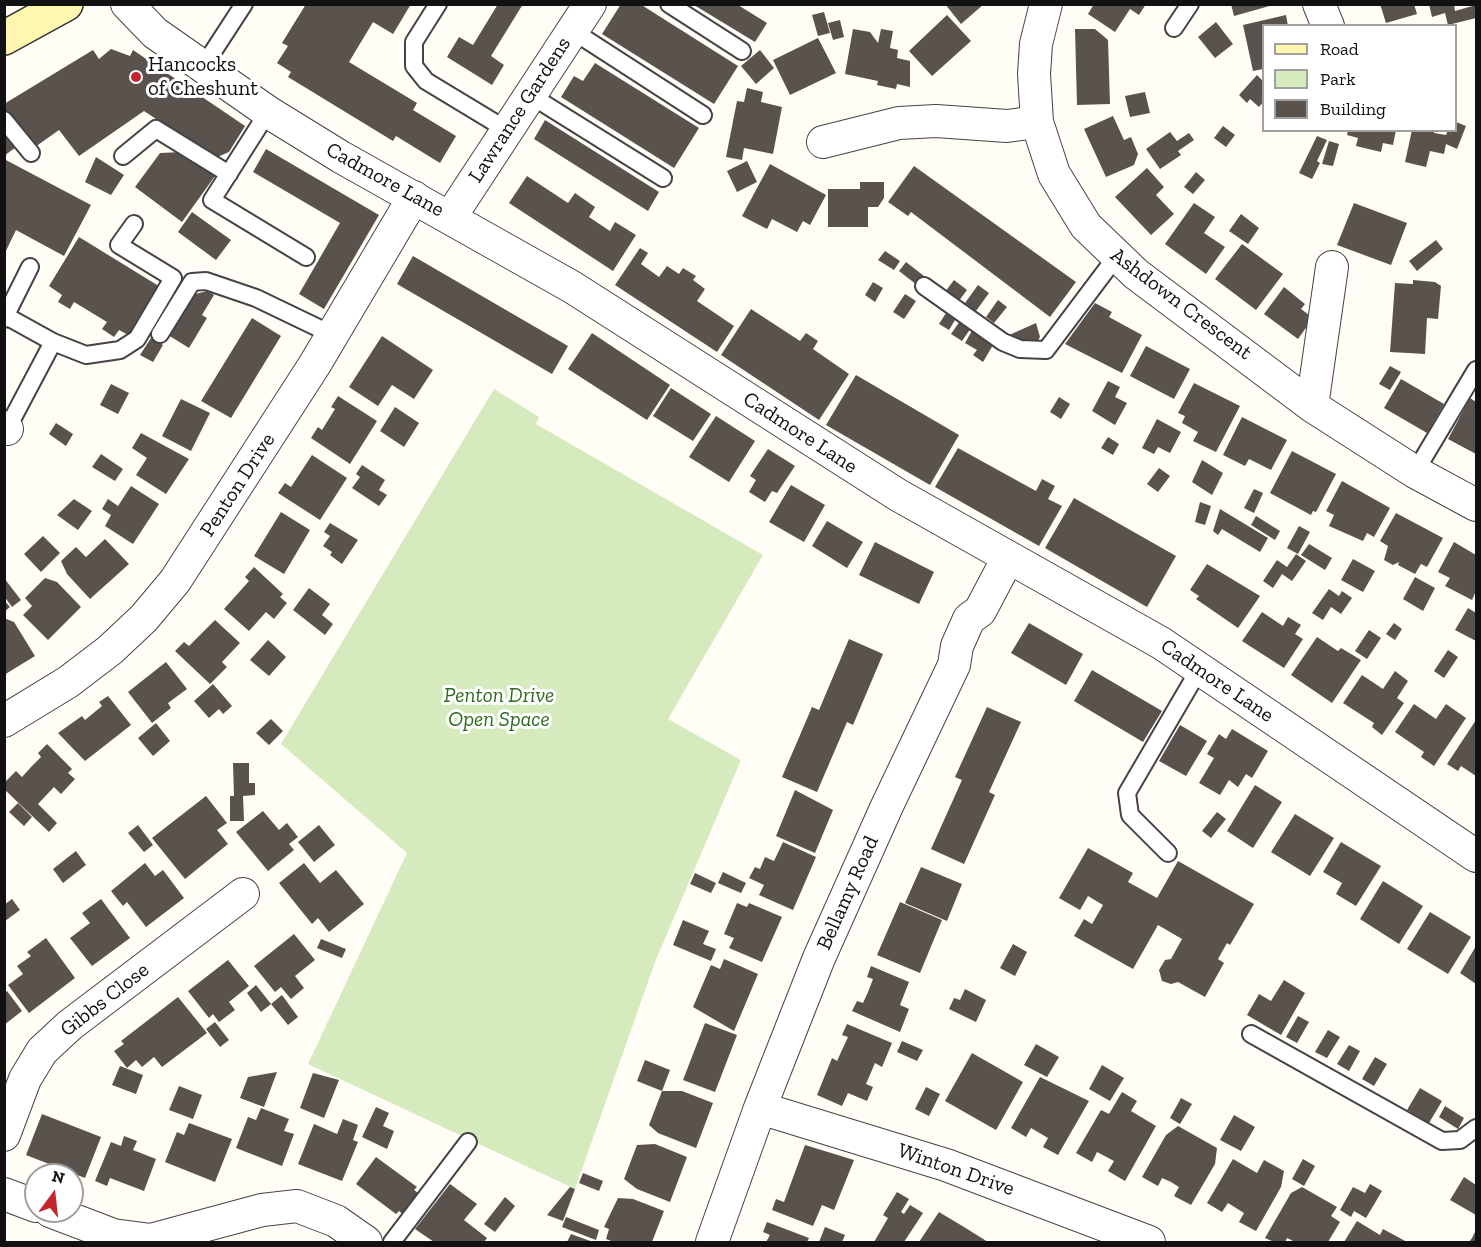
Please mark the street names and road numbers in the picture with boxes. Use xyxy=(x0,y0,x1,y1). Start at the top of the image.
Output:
street label: Lawrance Gardens xyxy=(463,32,577,188)
street label: Cadmore Lane xyxy=(322,137,448,223)
street label: Ashdown Crescent xyxy=(1105,243,1257,365)
street label: Cadmore Lane xyxy=(738,387,862,479)
street label: Penton Drive xyxy=(195,429,281,541)
street label: Cadmore Lane xyxy=(1156,634,1278,728)
street label: Bellamy Road xyxy=(812,832,884,954)
street label: Gibbs Close xyxy=(56,958,154,1042)
street label: Winton Drive xyxy=(894,1138,1018,1202)

